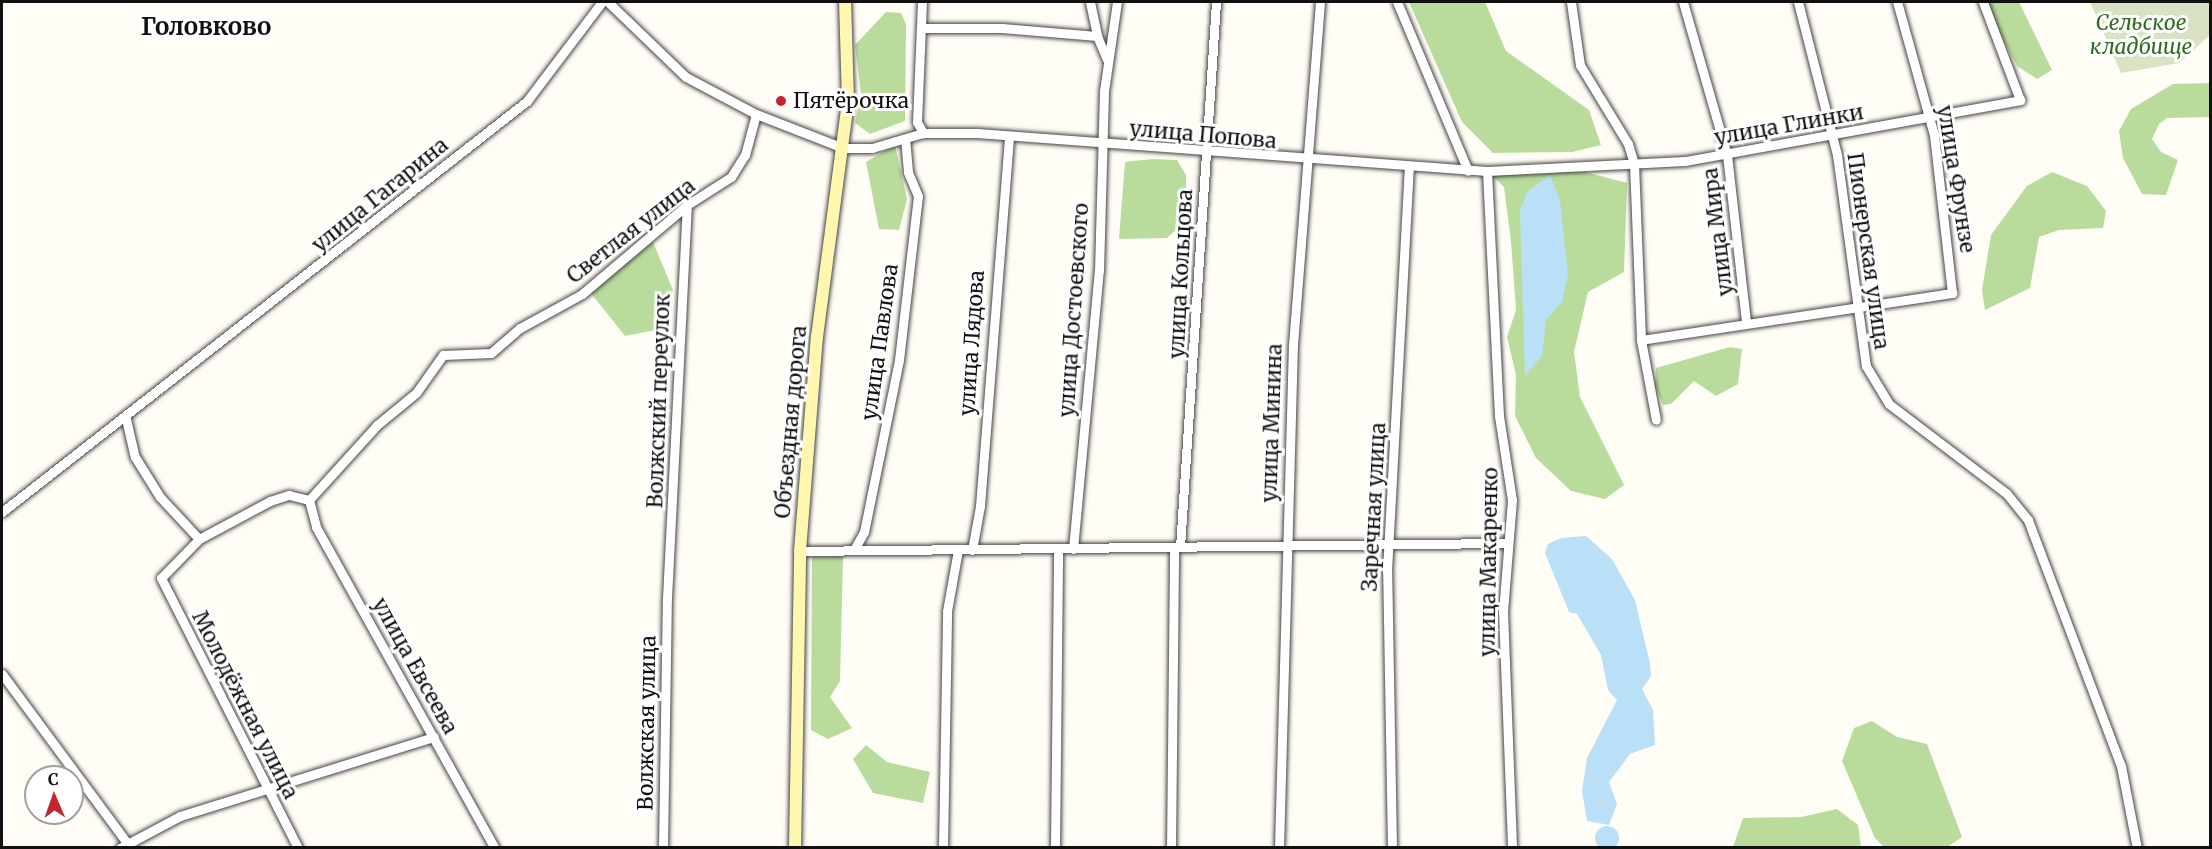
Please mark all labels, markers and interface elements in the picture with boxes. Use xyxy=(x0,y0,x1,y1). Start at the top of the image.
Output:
park label: Сельское кладбище xyxy=(2090,10,2192,60)
district label: Головково xyxy=(141,13,271,41)
place label: Пятёрочка xyxy=(793,88,909,114)
marker: Пятёрочка xyxy=(774,94,788,108)
street label: улица Глинки xyxy=(1712,99,1866,151)
street label: улица Фрунзе xyxy=(1932,104,1980,254)
street label: улица Попова xyxy=(1128,116,1278,154)
street label: улица Гагарина xyxy=(307,132,453,258)
street label: Пионерская улица xyxy=(1842,151,1894,351)
street label: улица Мира xyxy=(1698,166,1738,298)
street label: Светлая улица xyxy=(562,173,700,289)
street label: улица Кольцова xyxy=(1164,189,1198,359)
street label: улица Достоевского xyxy=(1054,202,1094,418)
street label: улица Павлова xyxy=(857,262,903,422)
street label: улица Лядова xyxy=(954,269,990,417)
street label: Волжский переулок xyxy=(643,293,675,509)
street label: Объездная дорога xyxy=(770,324,812,520)
street label: улица Минина xyxy=(1257,343,1287,503)
street label: Заречная улица xyxy=(1357,422,1391,592)
street label: улица Макаренко xyxy=(1475,467,1503,657)
street label: улица Евсеева xyxy=(367,593,463,739)
street label: Молодёжная улица xyxy=(187,607,303,803)
street label: Волжская улица xyxy=(633,635,661,811)
north arrow xyxy=(24,765,84,825)
text: С xyxy=(48,769,59,789)

